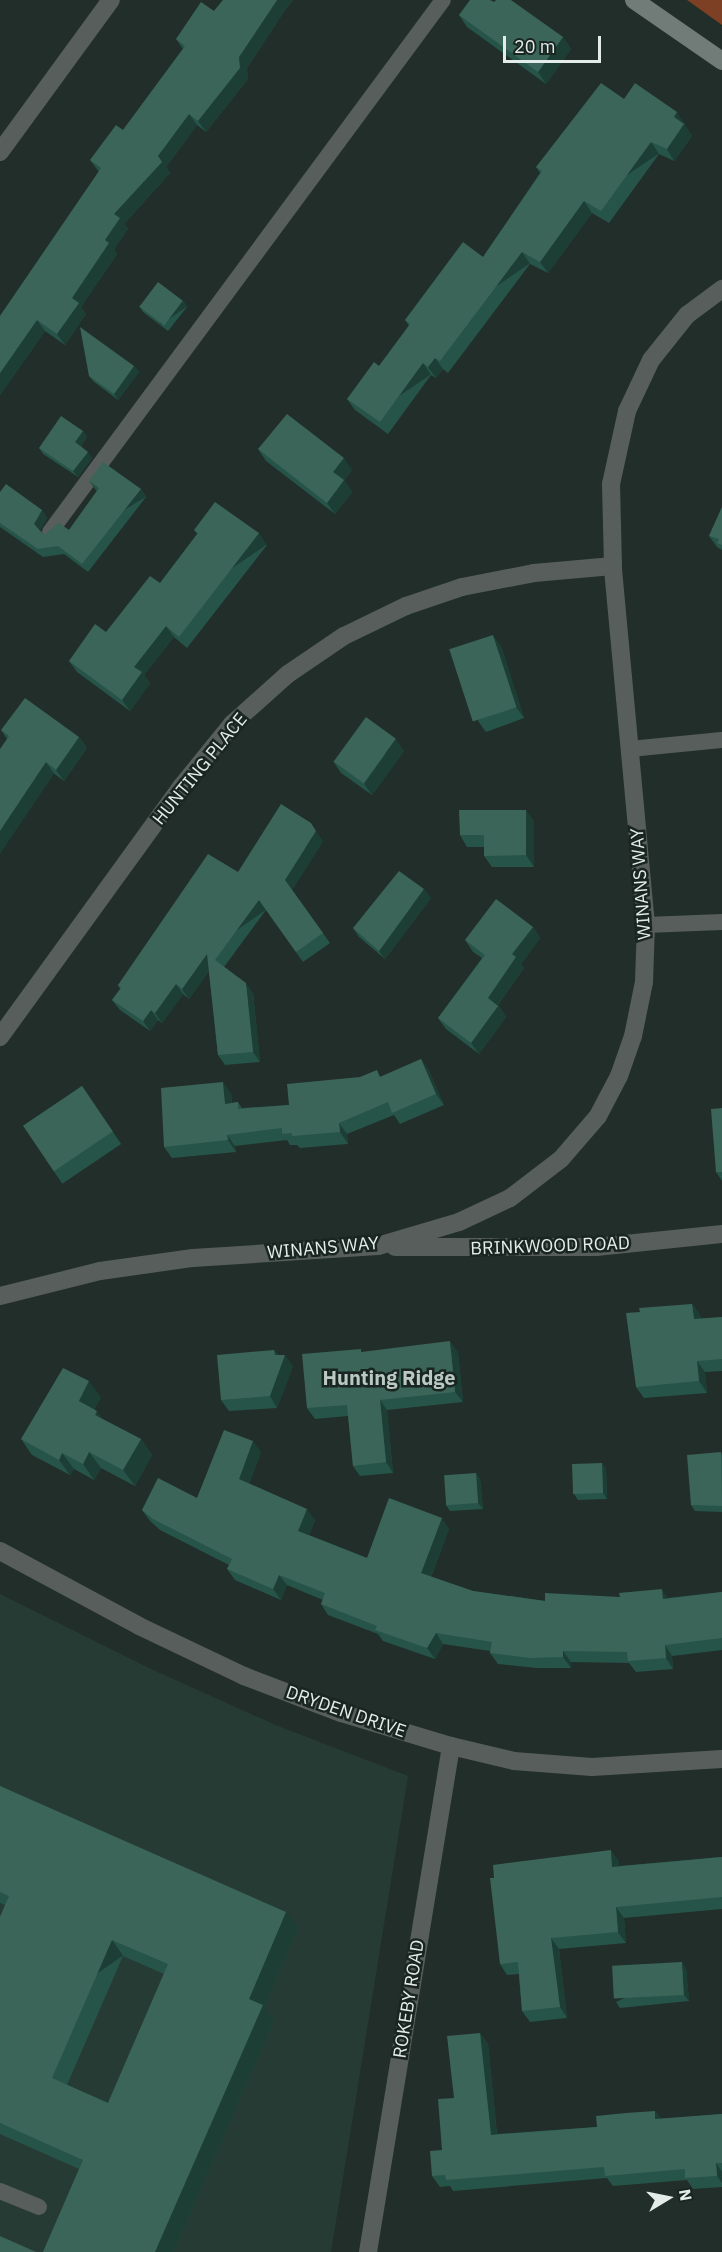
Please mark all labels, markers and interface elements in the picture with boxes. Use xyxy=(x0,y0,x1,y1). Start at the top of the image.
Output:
scale bar xyxy=(506,24,604,62)
text: 20 m xyxy=(514,35,556,58)
street label: HUNTING PLACE xyxy=(148,709,252,829)
street label: WINANS WAY xyxy=(626,827,656,941)
street label: WINANS WAY xyxy=(266,1232,380,1264)
street label: BRINKWOOD ROAD xyxy=(470,1232,630,1260)
district label: Hunting Ridge xyxy=(323,1365,455,1389)
street label: DRYDEN DRIVE xyxy=(283,1681,409,1743)
street label: ROKEBY ROAD xyxy=(389,1938,429,2060)
north arrow xyxy=(638,2168,698,2228)
text: N xyxy=(675,2187,697,2202)

